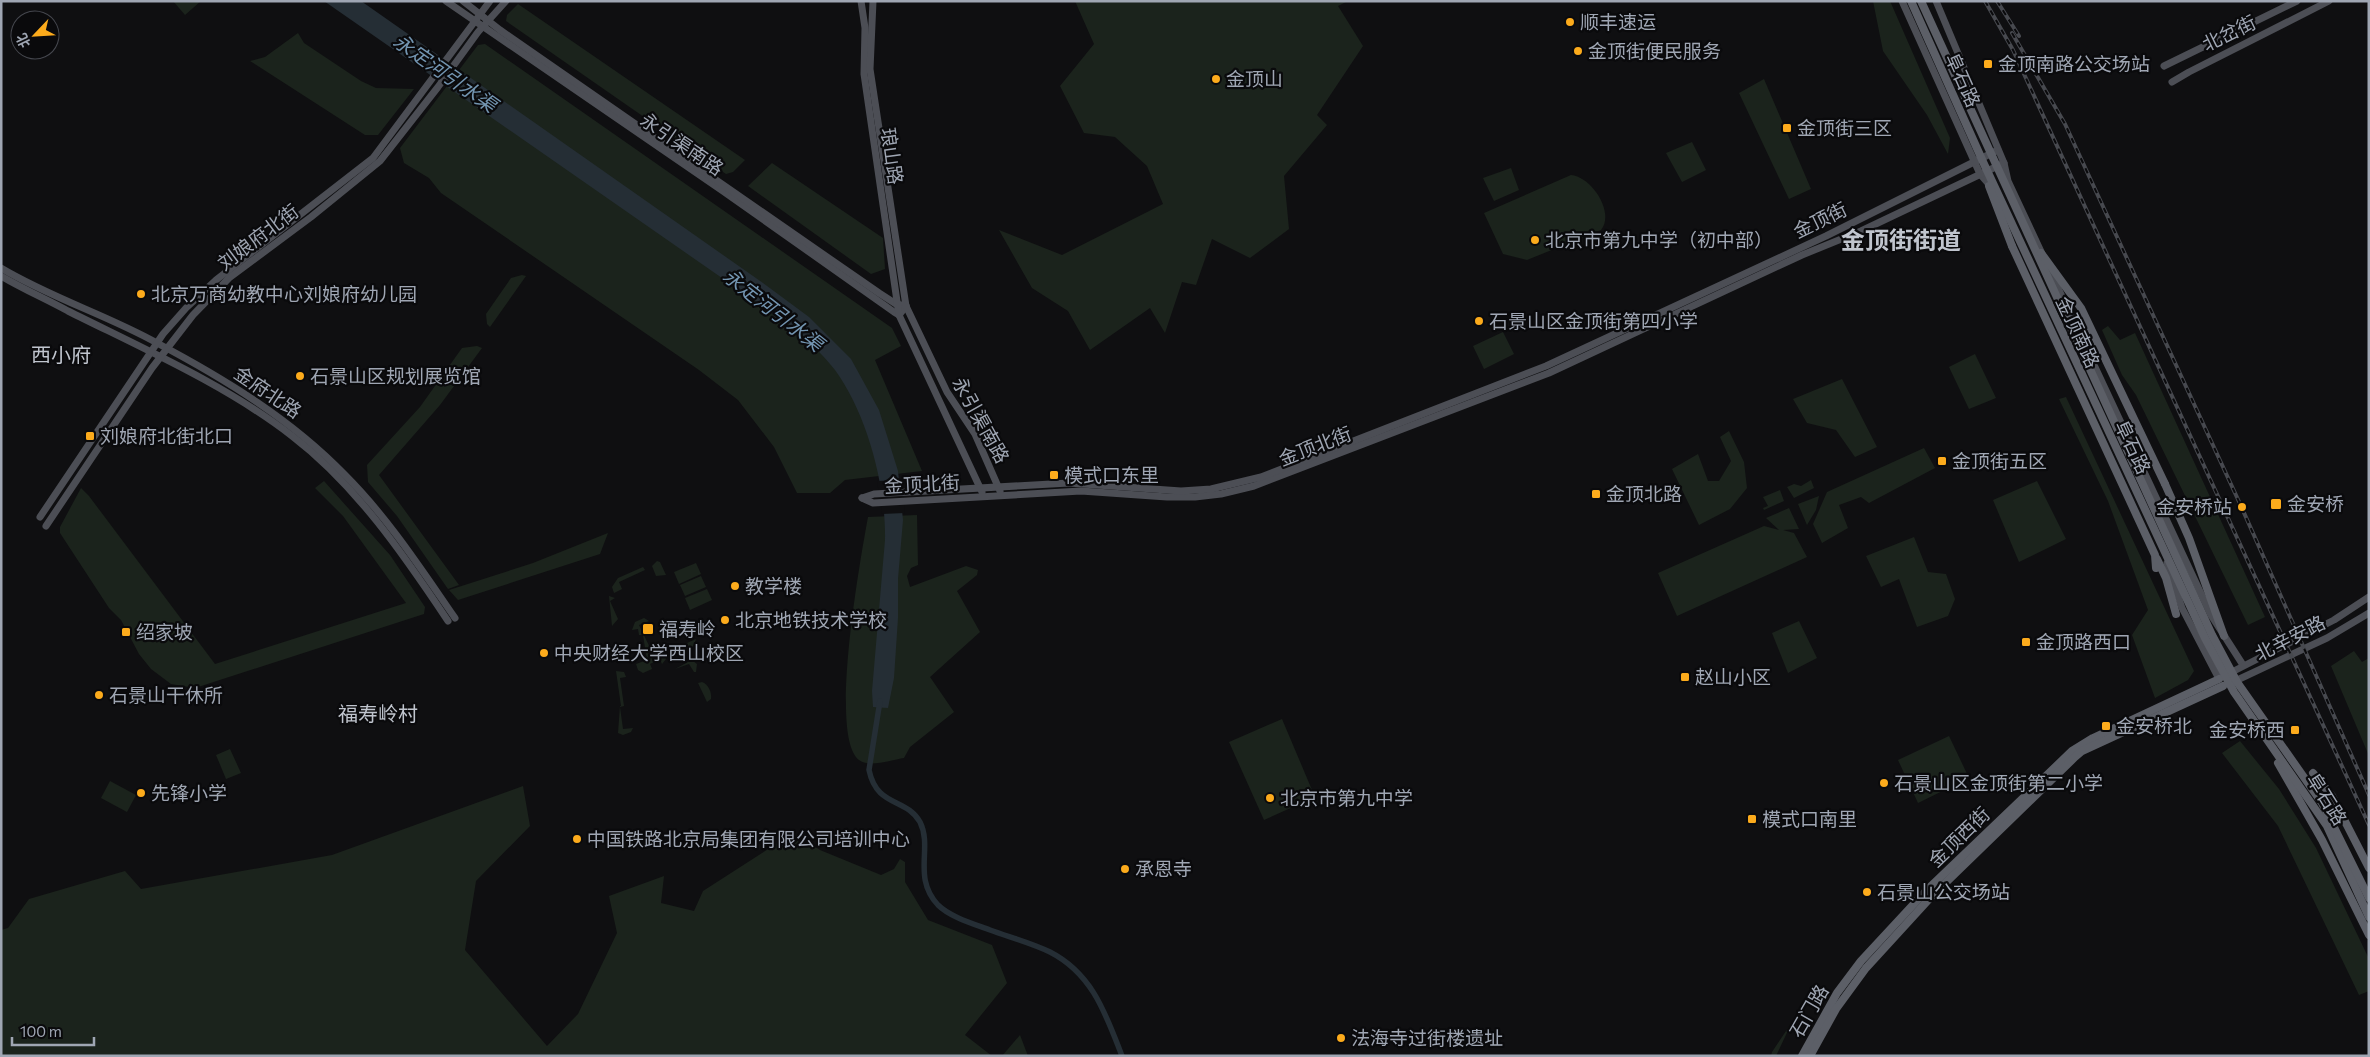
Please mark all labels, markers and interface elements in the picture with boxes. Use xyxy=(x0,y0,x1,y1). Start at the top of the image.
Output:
north arrow xyxy=(10,10,60,60)
place label: 顺丰速运 xyxy=(1580,10,1656,33)
street label: 北岔街 xyxy=(2198,10,2259,55)
marker: 顺丰速运 xyxy=(1564,16,1576,28)
water label: 永定河引水渠 xyxy=(390,28,504,118)
text: 北 xyxy=(12,31,33,51)
place label: 金顶街便民服务 xyxy=(1588,39,1721,62)
marker: 金顶街便民服务 xyxy=(1572,45,1584,57)
street label: 阜石路 xyxy=(1941,49,1986,111)
place label: 金顶南路公交场站 xyxy=(1998,52,2150,75)
marker: 金顶南路公交场站 xyxy=(1982,58,1994,70)
place label: 金顶山 xyxy=(1226,67,1283,90)
marker: 金顶山 xyxy=(1210,73,1222,85)
street label: 永引渠南路 xyxy=(636,107,728,180)
place label: 金顶街三区 xyxy=(1797,116,1892,139)
marker: 金顶街三区 xyxy=(1781,122,1793,134)
street label: 琅山路 xyxy=(877,126,908,186)
street label: 金顶街 xyxy=(1789,197,1850,242)
street label: 刘娘府北街 xyxy=(213,199,303,274)
district label: 金顶街街道 xyxy=(1841,225,1961,254)
place label: 北京市第九中学（初中部） xyxy=(1545,228,1773,251)
marker: 北京市第九中学（初中部） xyxy=(1529,234,1541,246)
water label: 永定河引水渠 xyxy=(719,263,831,357)
place label: 北京万商幼教中心刘娘府幼儿园 xyxy=(151,282,417,305)
marker: 北京万商幼教中心刘娘府幼儿园 xyxy=(135,288,147,300)
street label: 金顶南路 xyxy=(2052,292,2105,371)
place label: 石景山区金顶街第四小学 xyxy=(1489,309,1698,332)
marker: 石景山区金顶街第四小学 xyxy=(1473,315,1485,327)
district label: 西小府 xyxy=(31,342,91,366)
street label: 金府北路 xyxy=(230,361,306,422)
place label: 石景山区规划展览馆 xyxy=(310,364,481,387)
marker: 石景山区规划展览馆 xyxy=(294,370,306,382)
street label: 永引渠南路 xyxy=(948,373,1015,467)
street label: 阜石路 xyxy=(2111,416,2156,477)
street label: 金顶北街 xyxy=(1275,421,1354,470)
place label: 刘娘府北街北口 xyxy=(100,424,233,447)
marker: 刘娘府北街北口 xyxy=(84,430,96,442)
place label: 金顶街五区 xyxy=(1952,449,2047,472)
marker: 金顶街五区 xyxy=(1936,455,1948,467)
place label: 模式口东里 xyxy=(1064,463,1159,486)
marker: 模式口东里 xyxy=(1048,469,1060,481)
street label: 金顶北街 xyxy=(883,470,961,497)
place label: 金顶北路 xyxy=(1606,482,1682,505)
marker: 金顶北路 xyxy=(1590,488,1602,500)
place label: 金安桥 xyxy=(2287,492,2344,515)
place label: 金安桥站 xyxy=(2156,495,2232,518)
marker: 金安桥 xyxy=(2269,497,2283,511)
marker: 金安桥站 xyxy=(2236,501,2248,513)
place label: 教学楼 xyxy=(745,574,802,597)
marker: 教学楼 xyxy=(729,580,741,592)
place label: 北京地铁技术学校 xyxy=(735,608,887,631)
street label: 北辛安路 xyxy=(2251,610,2329,665)
marker: 北京地铁技术学校 xyxy=(719,614,731,626)
place label: 福寿岭 xyxy=(659,617,716,640)
place label: 绍家坡 xyxy=(136,620,193,643)
marker: 福寿岭 xyxy=(641,622,655,636)
marker: 绍家坡 xyxy=(120,626,132,638)
place label: 金顶路西口 xyxy=(2036,630,2131,653)
marker: 金顶路西口 xyxy=(2020,636,2032,648)
place label: 中央财经大学西山校区 xyxy=(554,641,744,664)
marker: 中央财经大学西山校区 xyxy=(538,647,550,659)
place label: 赵山小区 xyxy=(1695,665,1771,688)
marker: 赵山小区 xyxy=(1679,671,1691,683)
place label: 石景山干休所 xyxy=(109,683,223,706)
marker: 石景山干休所 xyxy=(93,689,105,701)
district label: 福寿岭村 xyxy=(338,701,418,725)
place label: 金安桥北 xyxy=(2116,714,2192,737)
place label: 金安桥西 xyxy=(2209,718,2285,741)
marker: 金安桥北 xyxy=(2100,720,2112,732)
marker: 金安桥西 xyxy=(2289,724,2301,736)
street label: 阜石路 xyxy=(2303,768,2352,829)
place label: 石景山区金顶街第二小学 xyxy=(1894,771,2103,794)
marker: 石景山区金顶街第二小学 xyxy=(1878,777,1890,789)
place label: 先锋小学 xyxy=(151,781,227,804)
place label: 北京市第九中学 xyxy=(1280,786,1413,809)
marker: 先锋小学 xyxy=(135,787,147,799)
marker: 北京市第九中学 xyxy=(1264,792,1276,804)
street label: 金顶西街 xyxy=(1923,802,1994,871)
place label: 模式口南里 xyxy=(1762,807,1857,830)
marker: 模式口南里 xyxy=(1746,813,1758,825)
place label: 中国铁路北京局集团有限公司培训中心 xyxy=(587,827,910,850)
marker: 中国铁路北京局集团有限公司培训中心 xyxy=(571,833,583,845)
place label: 承恩寺 xyxy=(1135,857,1192,880)
marker: 承恩寺 xyxy=(1119,863,1131,875)
place label: 石景山公交场站 xyxy=(1877,880,2010,903)
marker: 石景山公交场站 xyxy=(1861,886,1873,898)
street label: 石门路 xyxy=(1784,980,1833,1041)
scale bar xyxy=(12,1014,95,1046)
text: 100 m xyxy=(20,1022,62,1040)
place label: 法海寺过街楼遗址 xyxy=(1351,1026,1503,1049)
marker: 法海寺过街楼遗址 xyxy=(1335,1032,1347,1044)

